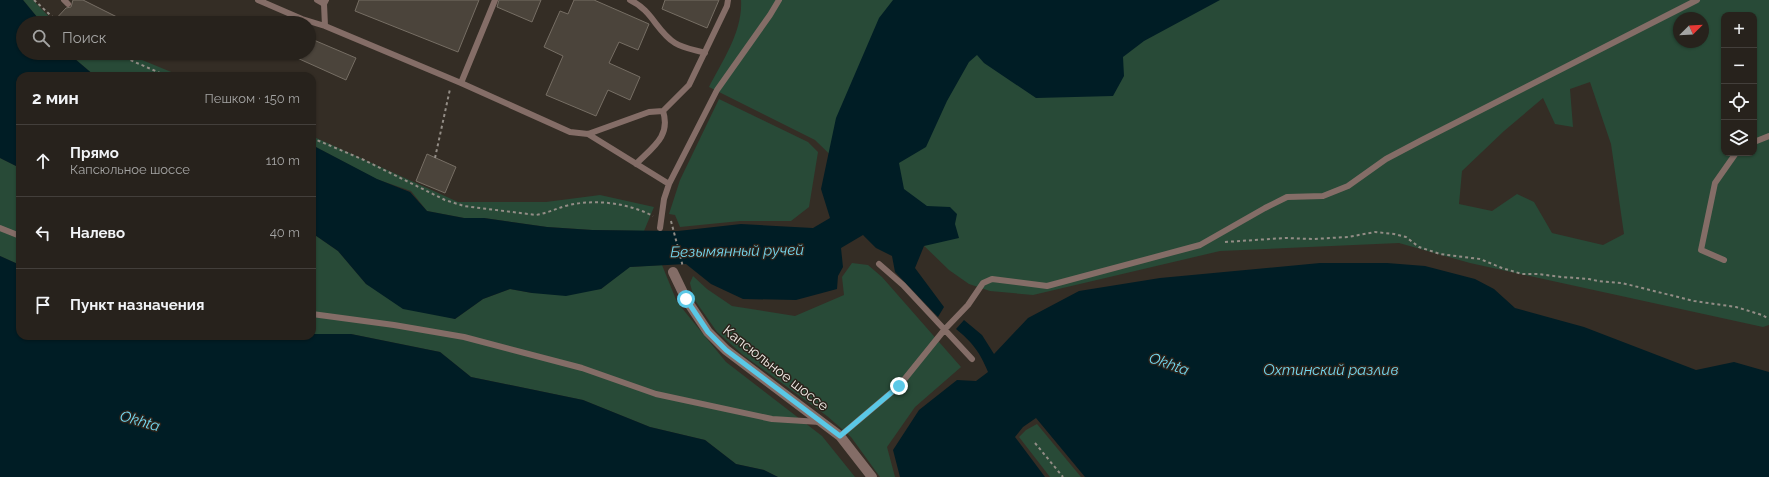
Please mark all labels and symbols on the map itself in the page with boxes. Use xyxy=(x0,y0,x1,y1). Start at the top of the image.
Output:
north arrow xyxy=(1673,12,1709,48)
water label: Безымянный ручей xyxy=(670,241,805,261)
route start xyxy=(677,290,695,308)
street label: Капсюльное шоссе xyxy=(720,322,832,414)
water label: Okhta xyxy=(1147,349,1191,379)
water label: Охтинский разлив xyxy=(1263,361,1399,379)
route end xyxy=(890,377,908,395)
water label: Okhta xyxy=(118,407,162,435)

